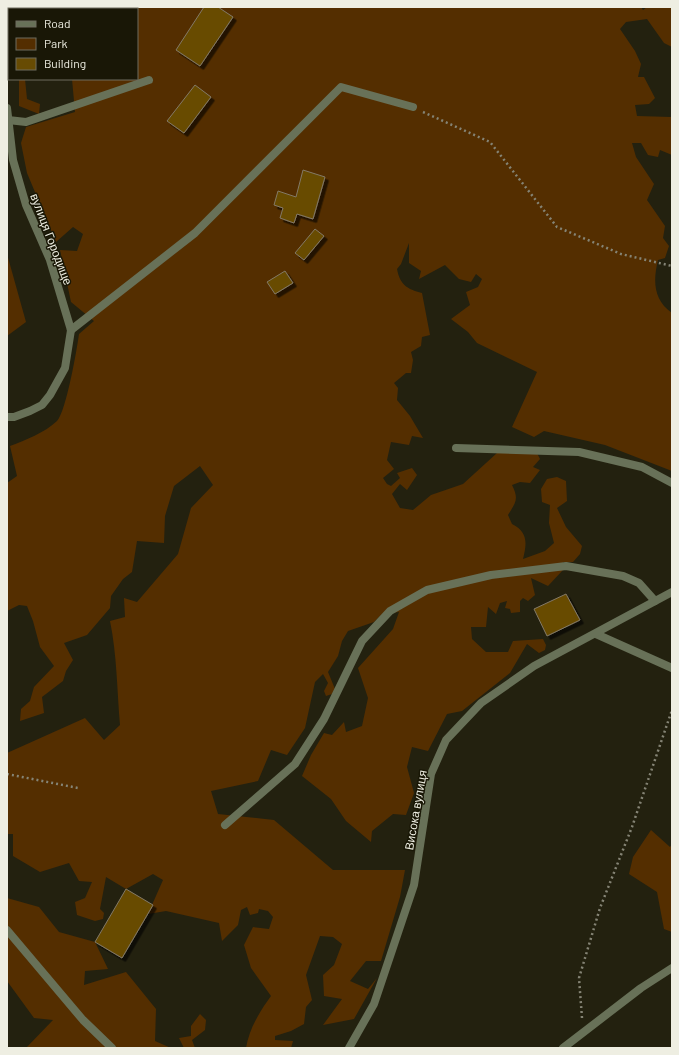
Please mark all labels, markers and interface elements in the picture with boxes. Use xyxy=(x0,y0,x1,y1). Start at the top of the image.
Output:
legend xyxy=(8,8,138,80)
text: Road xyxy=(44,16,71,30)
text: Park xyxy=(44,36,68,50)
text: Building xyxy=(44,56,86,70)
street label: вулиця Городище xyxy=(27,191,76,287)
street label: Висока вулиця xyxy=(401,769,430,851)

